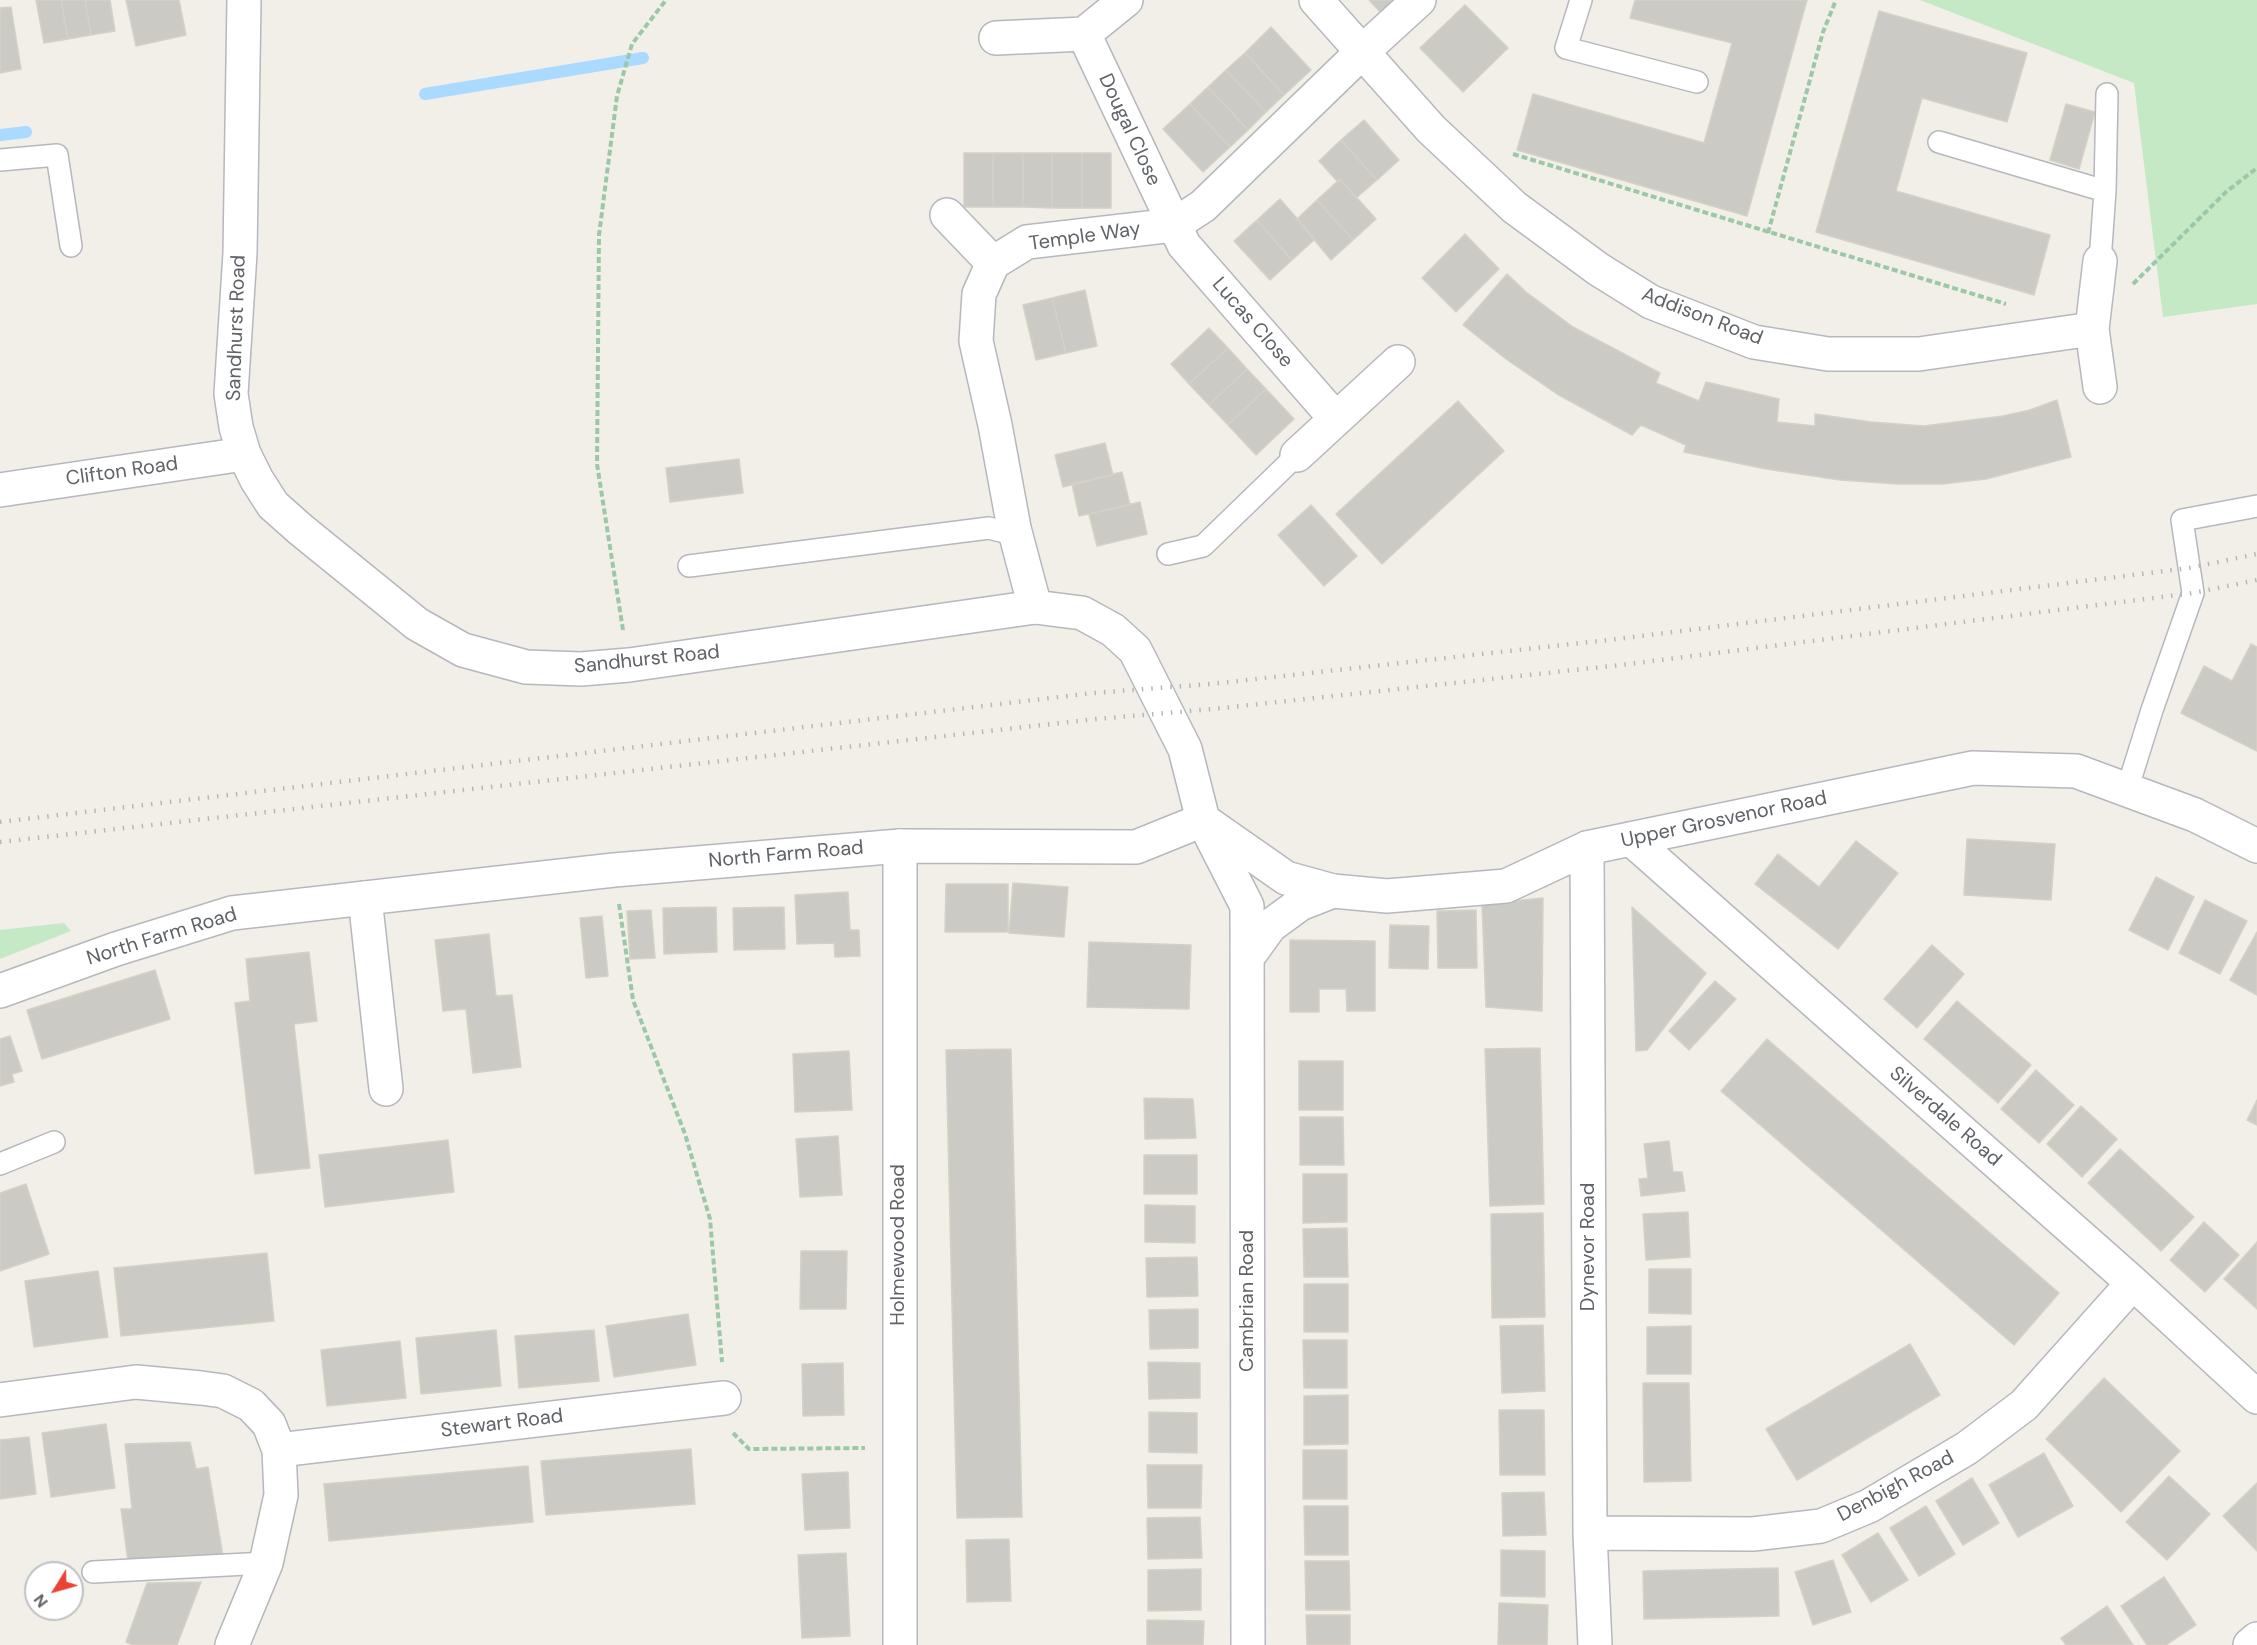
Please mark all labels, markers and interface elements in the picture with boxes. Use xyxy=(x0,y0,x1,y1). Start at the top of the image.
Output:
street label: Dougal Close xyxy=(1093,70,1165,190)
street label: Temple Way xyxy=(1028,217,1142,257)
street label: Sandhurst Road xyxy=(222,255,252,401)
street label: Lucas Close xyxy=(1206,273,1298,373)
street label: Addison Road xyxy=(1638,283,1766,351)
street label: Clifton Road xyxy=(64,452,180,492)
street label: Sandhurst Road xyxy=(573,640,721,680)
street label: Upper Grosvenor Road xyxy=(1619,786,1829,854)
street label: North Farm Road xyxy=(707,836,865,874)
street label: North Farm Road xyxy=(84,903,240,971)
street label: Silverdale Road xyxy=(1884,1062,2006,1172)
street label: Holmewood Road xyxy=(887,1164,911,1326)
street label: Dynevor Road xyxy=(1577,1183,1601,1311)
street label: Cambrian Road xyxy=(1236,1230,1260,1372)
street label: Stewart Road xyxy=(439,1405,565,1443)
street label: Denbigh Road xyxy=(1834,1446,1958,1528)
north arrow xyxy=(24,1561,84,1621)
text: N xyxy=(29,1590,53,1612)

